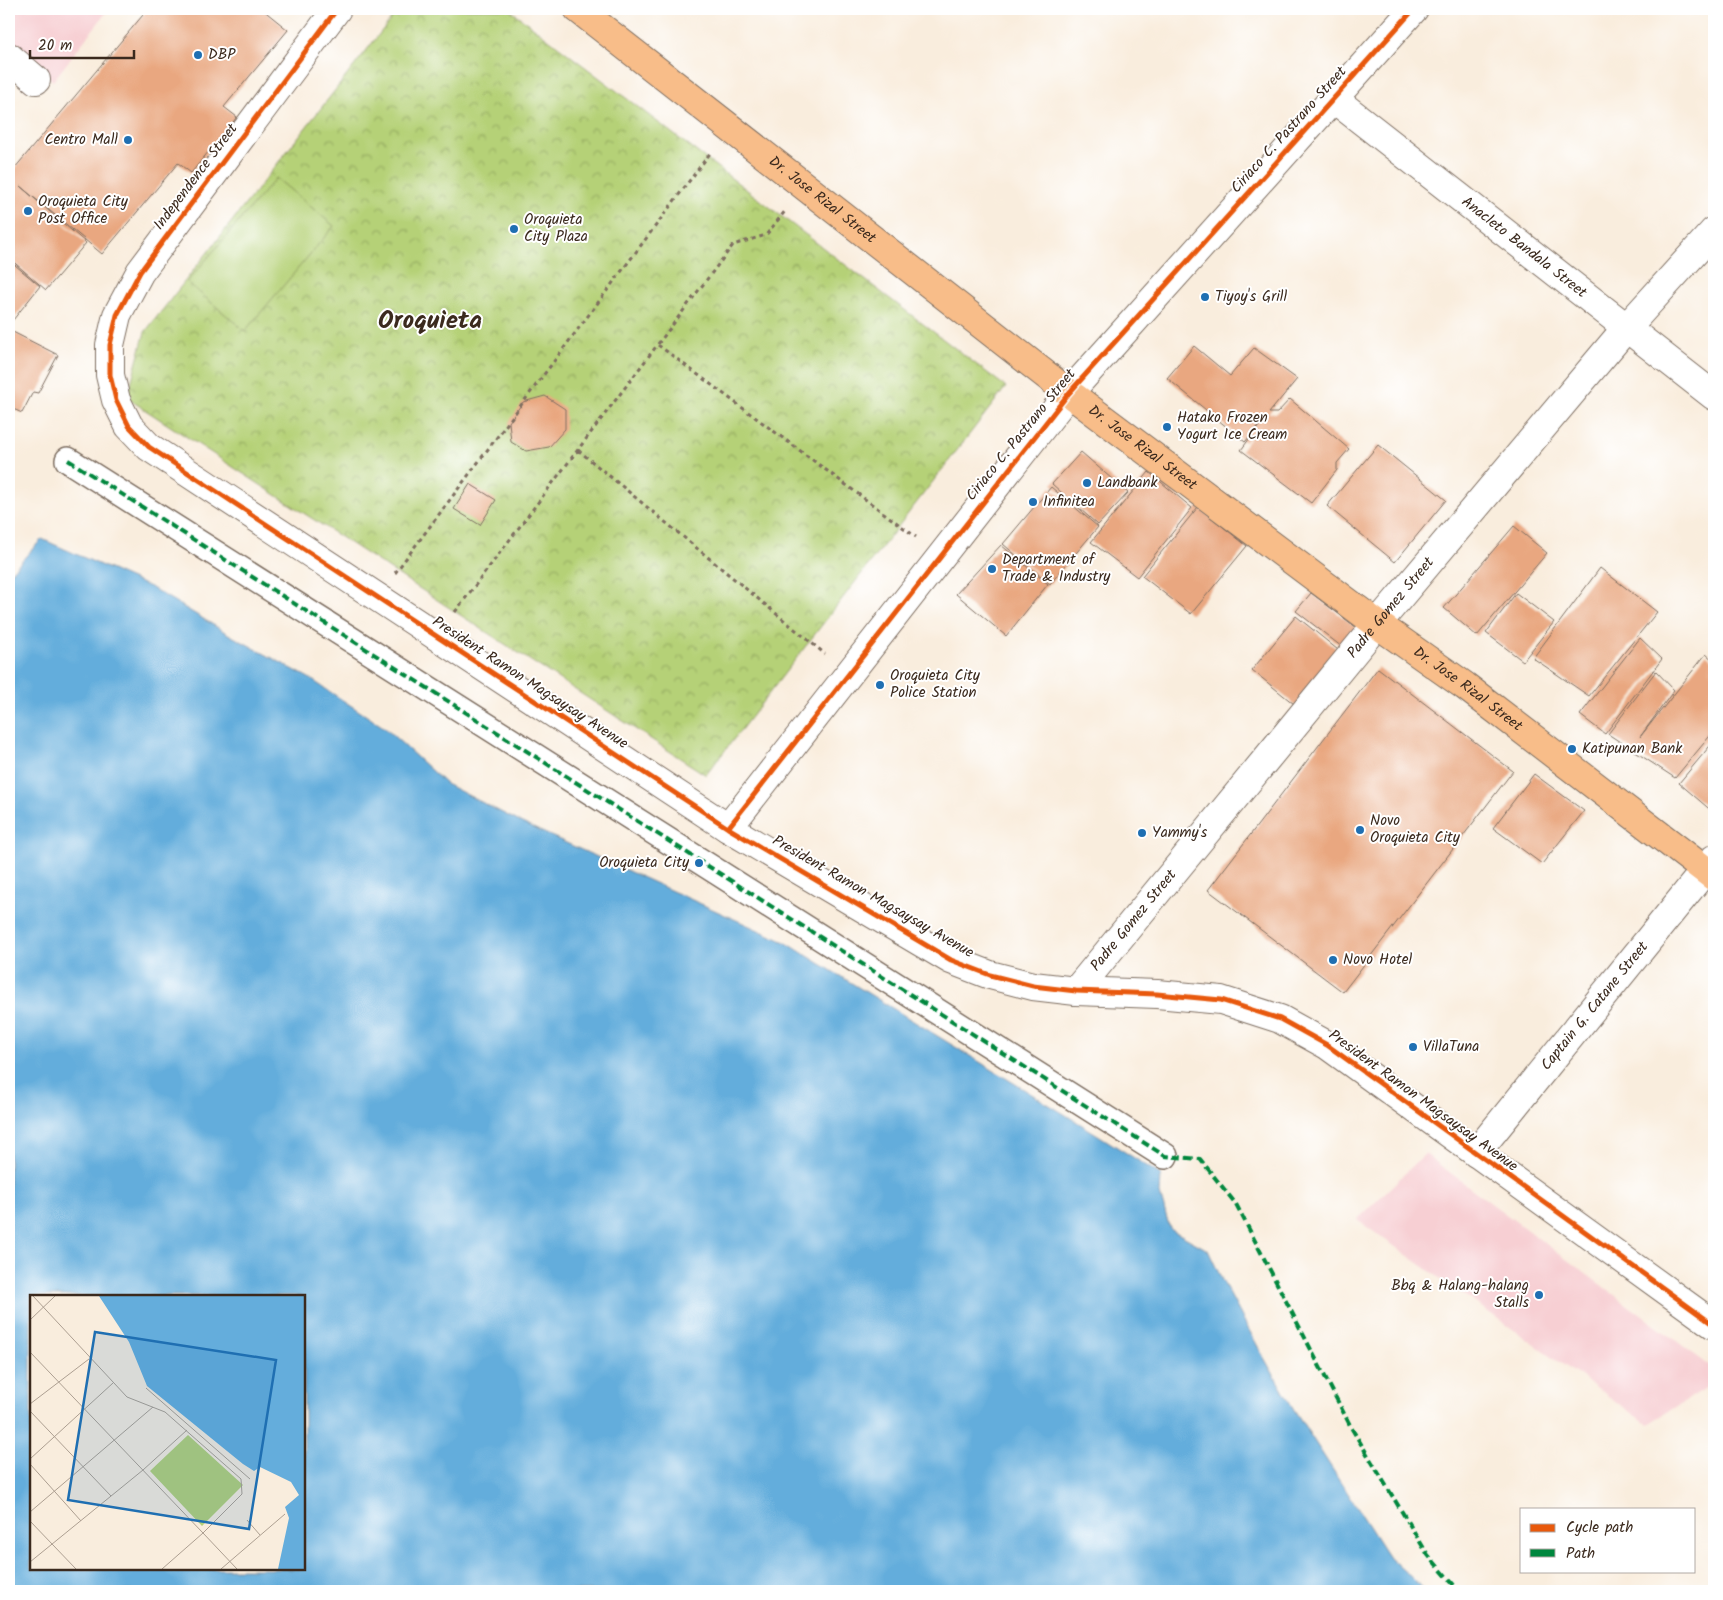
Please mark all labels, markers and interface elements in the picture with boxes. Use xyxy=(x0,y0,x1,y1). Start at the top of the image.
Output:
scale bar xyxy=(30,28,134,60)
text: 20 m xyxy=(38,34,72,58)
place label: DBP xyxy=(208,43,236,67)
marker: DBP xyxy=(192,49,204,61)
street label: Ciriaco C. Pastrano Street xyxy=(1225,61,1353,199)
street label: Independence Street xyxy=(148,118,244,236)
place label: Centro Mall xyxy=(44,128,118,152)
marker: Centro Mall xyxy=(122,134,134,146)
street label: Dr. Jose Rizal Street xyxy=(763,150,881,250)
place label: Oroquieta City Post Office xyxy=(38,190,129,231)
street label: Anacleto Bandala Street xyxy=(1456,191,1592,304)
marker: Oroquieta City Post Office xyxy=(22,205,34,217)
place label: Oroquieta City Plaza xyxy=(524,208,588,249)
marker: Oroquieta City Plaza xyxy=(508,223,520,235)
place label: Tiyoy's Grill xyxy=(1215,285,1287,309)
marker: Tiyoy's Grill xyxy=(1199,291,1211,303)
district label: Oroquieta xyxy=(378,301,482,341)
street label: Ciriaco C. Pastrano Street xyxy=(960,363,1082,506)
street label: Dr. Jose Rizal Street xyxy=(1083,399,1202,497)
place label: Hatako Frozen Yogurt Ice Cream xyxy=(1177,406,1287,447)
marker: Hatako Frozen Yogurt Ice Cream xyxy=(1161,421,1173,433)
place label: Landbank xyxy=(1097,471,1159,495)
marker: Landbank xyxy=(1081,477,1093,489)
place label: Infinitea xyxy=(1043,490,1095,514)
marker: Infinitea xyxy=(1027,496,1039,508)
place label: Department of Trade & Industry xyxy=(1002,548,1111,589)
street label: Padre Gomez Street xyxy=(1341,552,1441,664)
marker: Department of Trade & Industry xyxy=(986,563,998,575)
street label: President Ramon Magsaysay Avenue xyxy=(427,610,633,756)
street label: Dr. Jose Rizal Street xyxy=(1408,641,1528,738)
place label: Oroquieta City Police Station xyxy=(890,664,981,705)
marker: Oroquieta City Police Station xyxy=(874,679,886,691)
place label: Katipunan Bank xyxy=(1582,737,1683,761)
marker: Katipunan Bank xyxy=(1566,743,1578,755)
place label: Novo Oroquieta City xyxy=(1370,809,1461,850)
place label: Yammy's xyxy=(1152,821,1208,845)
marker: Novo Oroquieta City xyxy=(1354,824,1366,836)
marker: Yammy's xyxy=(1136,827,1148,839)
street label: President Ramon Magsaysay Avenue xyxy=(768,829,979,965)
place label: Oroquieta City xyxy=(599,851,690,875)
marker: Oroquieta City xyxy=(693,857,705,869)
street label: Padre Gomez Street xyxy=(1085,864,1183,977)
street label: Captain G. Catane Street xyxy=(1535,936,1655,1076)
place label: Novo Hotel xyxy=(1343,948,1412,972)
marker: Novo Hotel xyxy=(1327,954,1339,966)
street label: President Ramon Magsaysay Avenue xyxy=(1323,1024,1523,1178)
place label: VillaTuna xyxy=(1423,1035,1479,1059)
marker: VillaTuna xyxy=(1407,1041,1419,1053)
place label: Bbq & Halang-halang Stalls xyxy=(1391,1274,1530,1315)
marker: Bbq & Halang-halang Stalls xyxy=(1533,1289,1545,1301)
inset map xyxy=(30,1295,305,1570)
legend xyxy=(1520,1508,1696,1572)
text: Cycle path xyxy=(1566,1516,1633,1540)
text: Path xyxy=(1566,1542,1595,1566)

